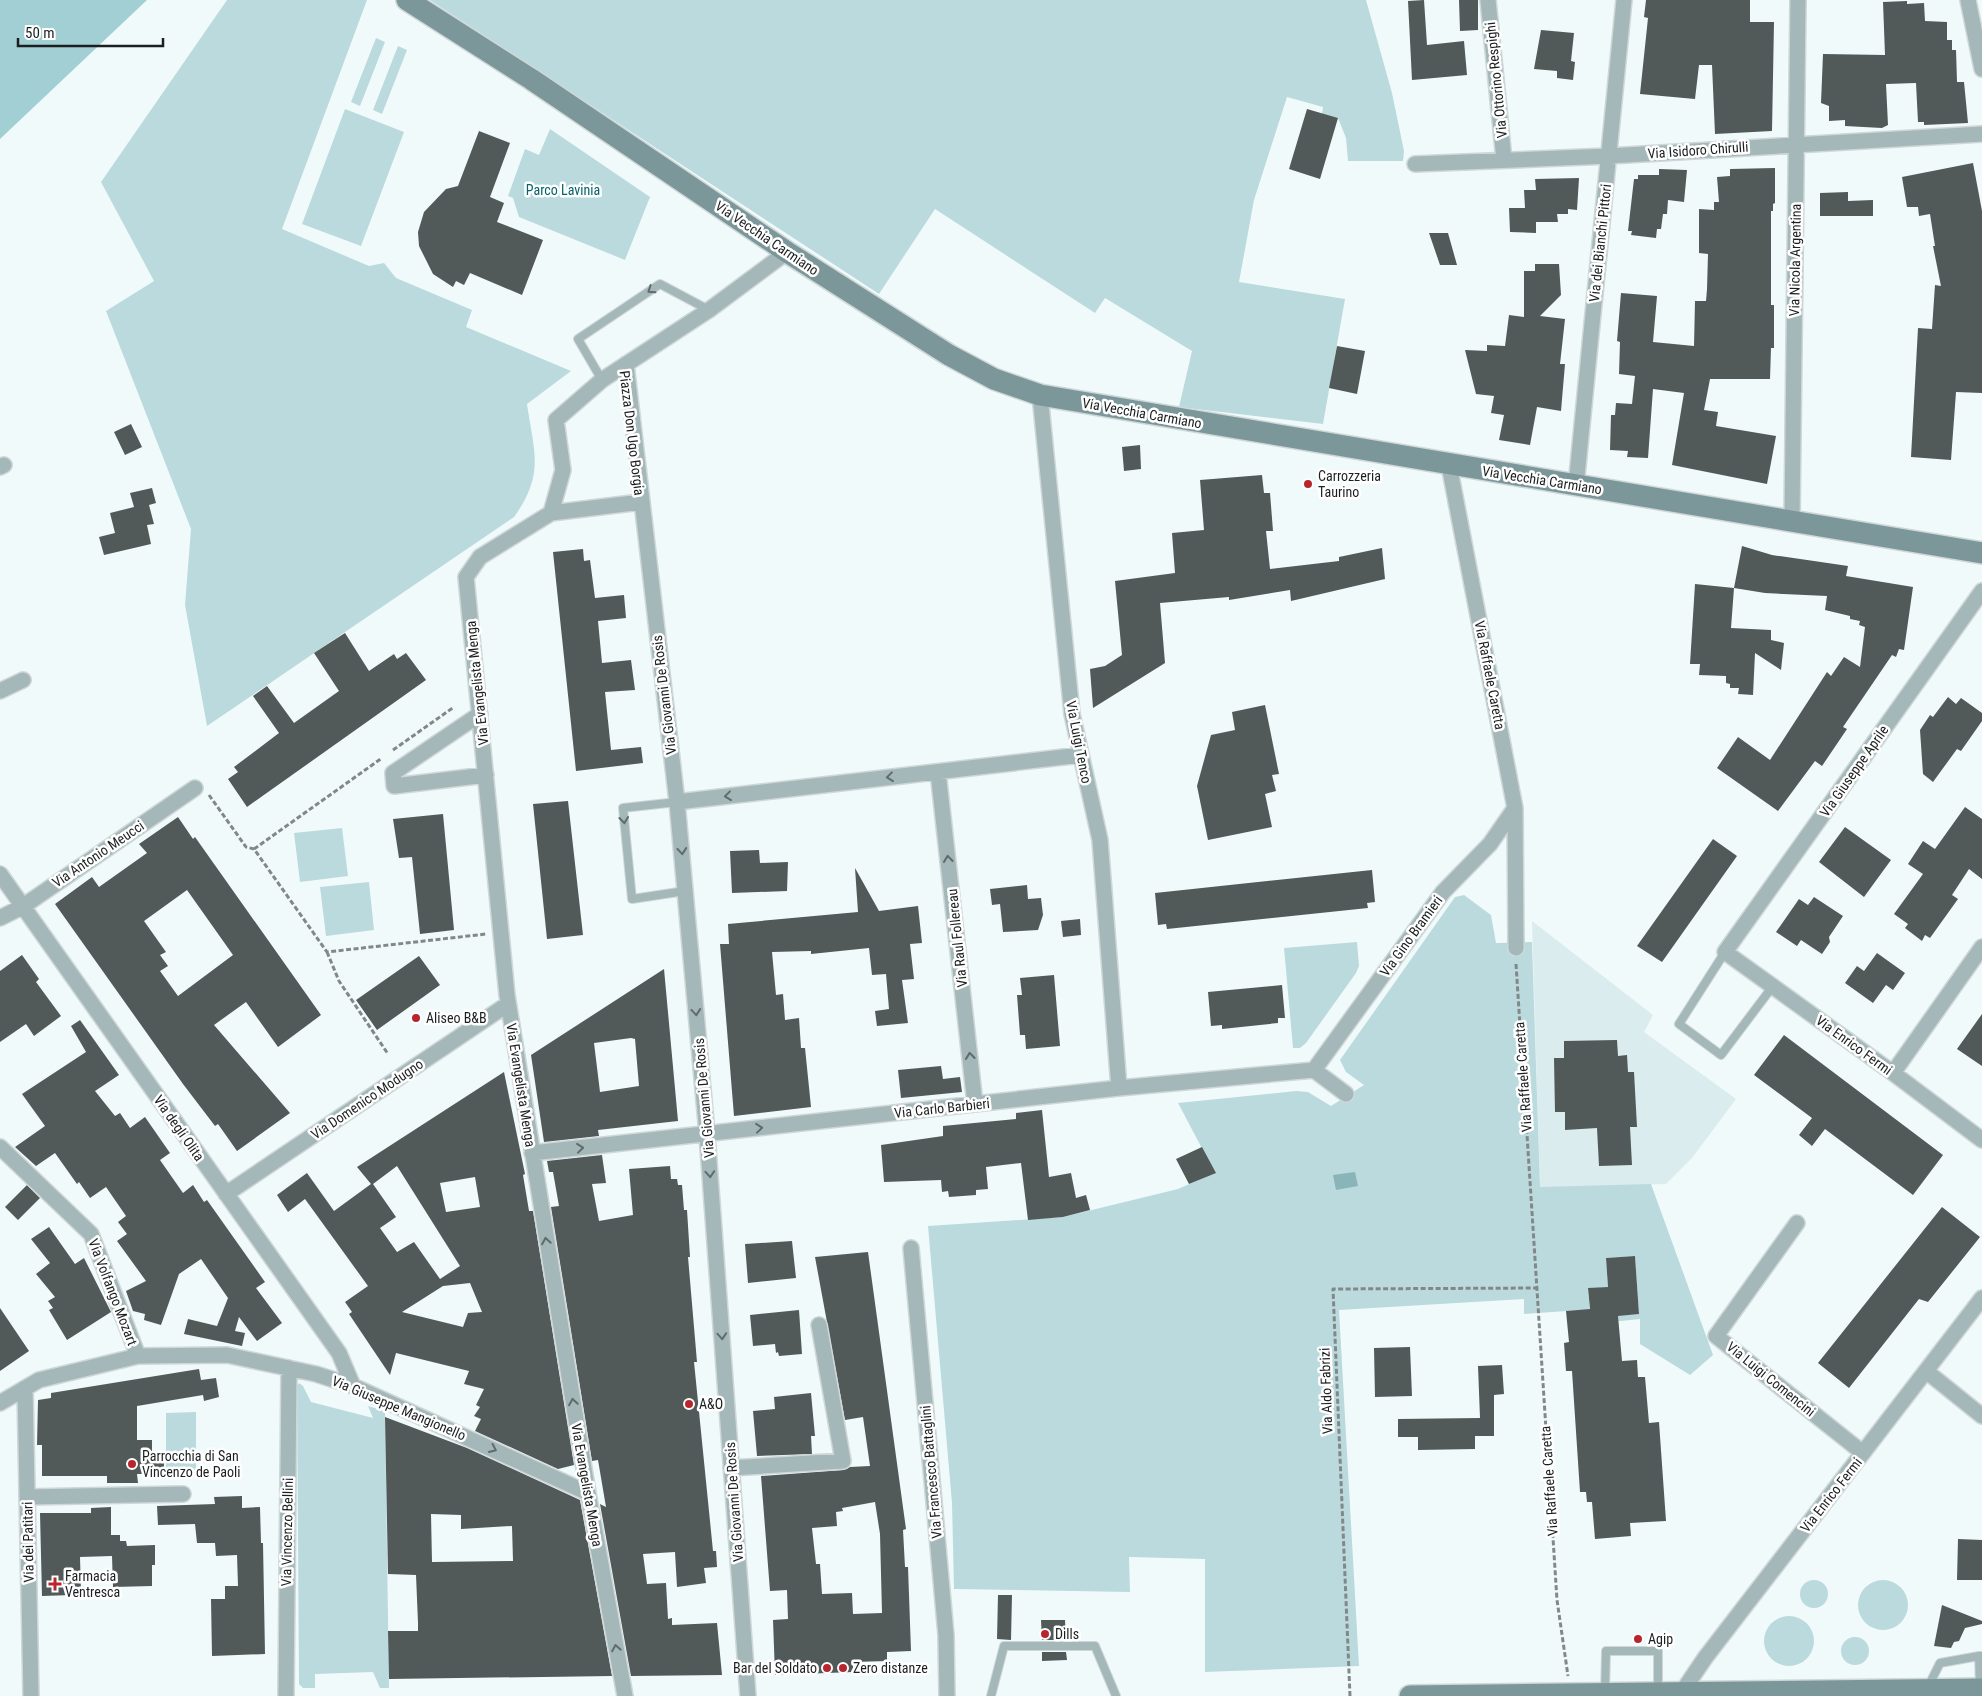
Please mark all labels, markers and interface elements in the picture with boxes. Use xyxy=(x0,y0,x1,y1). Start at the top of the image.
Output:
scale bar xyxy=(18,15,162,47)
street label: Via Ottorino Respighi xyxy=(1482,21,1510,139)
text: 50 m xyxy=(25,24,55,42)
street label: Via Isidoro Chirulli xyxy=(1647,138,1749,162)
park label: Parco Lavinia xyxy=(526,182,600,198)
street label: Via dei Bianchi Pittori xyxy=(1586,183,1614,303)
street label: Via Vecchia Carmiano xyxy=(712,198,822,278)
street label: Via Nicola Argentina xyxy=(1786,203,1804,317)
one-way arrow xyxy=(647,284,657,293)
street label: Piazza Don Ugo Borgia xyxy=(616,370,648,496)
street label: Via Vecchia Carmiano xyxy=(1081,395,1203,431)
street label: Via Vecchia Carmiano xyxy=(1481,463,1603,497)
place label: Carrozzeria Taurino xyxy=(1318,468,1381,500)
marker: Carrozzeria Taurino xyxy=(1302,478,1314,490)
street label: Via Raffaele Caretta xyxy=(1472,619,1508,731)
street label: Via Evangelista Menga xyxy=(463,620,491,746)
street label: Via Giovanni De Rosis xyxy=(649,634,679,756)
street label: Via Luigi Tenco xyxy=(1063,699,1095,785)
street label: Via Giuseppe Aprile xyxy=(1816,722,1892,820)
one-way arrow xyxy=(886,771,894,782)
one-way arrow xyxy=(724,790,732,801)
one-way arrow xyxy=(618,816,629,824)
street label: Via Antonio Meucci xyxy=(49,817,147,891)
one-way arrow xyxy=(676,847,687,855)
one-way arrow xyxy=(943,855,954,863)
street label: Via Raul Follereau xyxy=(944,888,970,988)
street label: Via Gino Bramieri xyxy=(1376,893,1446,979)
one-way arrow xyxy=(690,1009,701,1017)
place label: Aliseo B&B xyxy=(426,1010,487,1026)
marker: Aliseo B&B xyxy=(410,1012,422,1024)
street label: Via Enrico Fermi xyxy=(1813,1012,1895,1078)
street label: Via Raffaele Caretta xyxy=(1511,1021,1535,1133)
street label: Via Evangelista Menga xyxy=(503,1022,539,1148)
street label: Via Giovanni De Rosis xyxy=(691,1037,717,1159)
one-way arrow xyxy=(965,1051,976,1059)
street label: Via Domenico Modugno xyxy=(308,1056,426,1142)
street label: Via degli Olita xyxy=(150,1092,208,1164)
street label: Via Carlo Barbieri xyxy=(893,1095,991,1121)
one-way arrow xyxy=(755,1123,763,1134)
one-way arrow xyxy=(577,1143,585,1154)
one-way arrow xyxy=(704,1171,715,1179)
street label: Via Volfango Mozart xyxy=(85,1236,141,1348)
one-way arrow xyxy=(542,1237,552,1246)
one-way arrow xyxy=(716,1333,727,1341)
street label: Via Luigi Comencini xyxy=(1724,1338,1818,1420)
street label: Via Aldo Fabrizi xyxy=(1316,1348,1336,1434)
street label: Via Giuseppe Mangionello xyxy=(330,1373,468,1443)
place label: A&O xyxy=(699,1396,723,1412)
one-way arrow xyxy=(569,1397,579,1406)
marker: A&O xyxy=(683,1398,695,1410)
street label: Via Francesco Battaglini xyxy=(917,1405,945,1539)
street label: Via Evangelista Menga xyxy=(568,1422,606,1548)
street label: Via Raffaele Caretta xyxy=(1537,1425,1561,1537)
street label: Via Giovanni De Rosis xyxy=(722,1441,746,1563)
one-way arrow xyxy=(488,1443,497,1453)
place label: Parrocchia di San Vincenzo de Paoli xyxy=(142,1448,241,1480)
street label: Via Enrico Fermi xyxy=(1797,1455,1865,1535)
marker: Parrocchia di San Vincenzo de Paoli xyxy=(126,1458,138,1470)
street label: Via Vincenzo Bellini xyxy=(278,1477,296,1587)
street label: Via dei Patitari xyxy=(19,1501,37,1583)
place label: Farmacia Ventresca xyxy=(65,1568,120,1600)
marker: Farmacia Ventresca xyxy=(49,1578,61,1590)
place label: Dills xyxy=(1055,1626,1079,1642)
marker: Dills xyxy=(1039,1628,1051,1640)
place label: Agip xyxy=(1648,1631,1673,1647)
marker: Agip xyxy=(1632,1633,1644,1645)
one-way arrow xyxy=(612,1644,622,1652)
place label: Bar del Soldato xyxy=(733,1660,817,1676)
place label: Zero distanze xyxy=(853,1660,928,1676)
marker: Bar del Soldato xyxy=(821,1662,833,1674)
marker: Zero distanze xyxy=(837,1662,849,1674)

